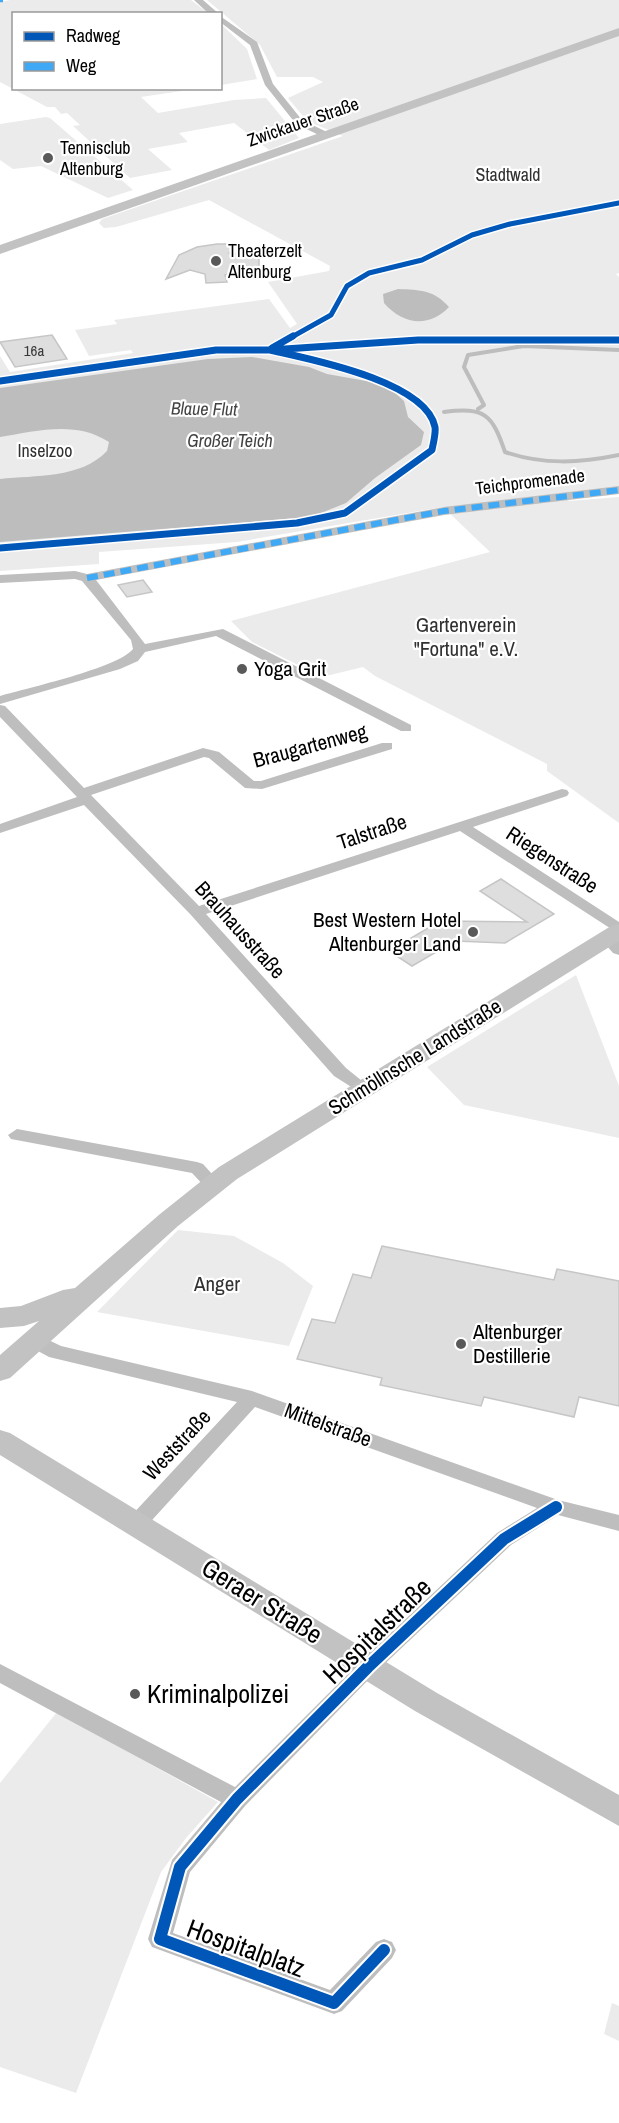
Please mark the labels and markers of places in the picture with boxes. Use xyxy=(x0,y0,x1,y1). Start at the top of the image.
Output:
place label: Tennisclub Altenburg xyxy=(59,135,131,181)
marker: Tennisclub Altenburg xyxy=(41,151,55,165)
place label: Theaterzelt Altenburg xyxy=(227,238,302,284)
marker: Theaterzelt Altenburg xyxy=(209,254,223,268)
place label: Yoga Grit xyxy=(254,654,327,683)
marker: Yoga Grit xyxy=(235,662,249,676)
place label: Best Western Hotel Altenburger Land xyxy=(313,905,461,958)
marker: Best Western Hotel Altenburger Land xyxy=(466,925,480,939)
place label: Altenburger Destillerie xyxy=(472,1317,562,1370)
marker: Altenburger Destillerie xyxy=(454,1337,468,1351)
place label: Kriminalpolizei xyxy=(147,1676,289,1711)
marker: Kriminalpolizei xyxy=(128,1687,142,1701)

